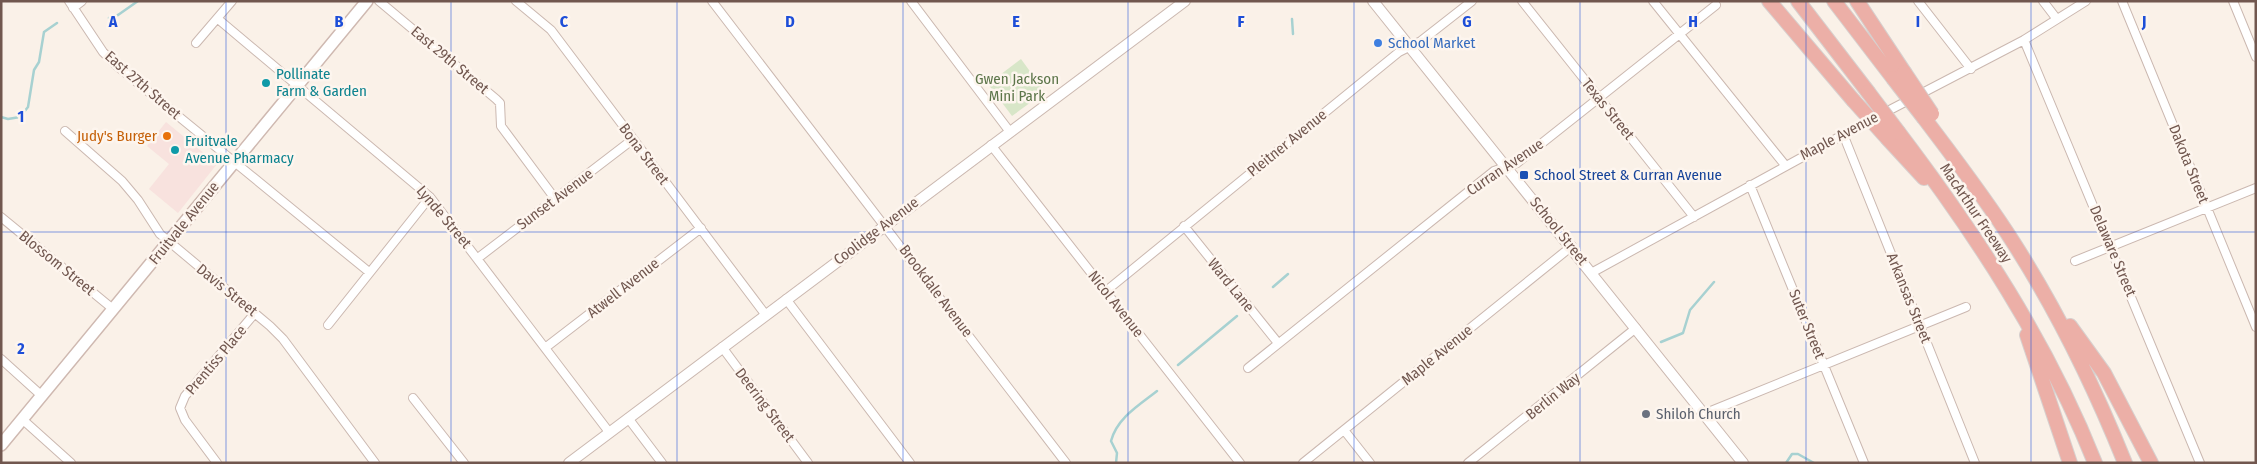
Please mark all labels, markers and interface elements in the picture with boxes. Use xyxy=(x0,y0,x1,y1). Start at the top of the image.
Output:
text: A xyxy=(108,12,118,31)
text: B xyxy=(335,12,344,31)
text: C xyxy=(560,12,569,31)
text: D xyxy=(785,12,795,31)
text: E xyxy=(1012,12,1020,31)
text: F xyxy=(1237,12,1245,31)
text: G xyxy=(1462,12,1472,31)
text: H xyxy=(1688,12,1698,31)
text: I xyxy=(1916,12,1920,31)
text: J xyxy=(2141,12,2146,31)
street label: East 29th Street xyxy=(407,22,493,98)
place label: School Market xyxy=(1388,34,1476,52)
marker: School Market xyxy=(1372,37,1384,49)
street label: East 27th Street xyxy=(101,47,185,123)
place label: Pollinate Farm & Garden xyxy=(276,65,367,100)
park label: Gwen Jackson Mini Park xyxy=(975,70,1059,105)
street label: Texas Street xyxy=(1578,75,1638,143)
marker: Pollinate Farm & Garden xyxy=(260,77,272,89)
street label: Pleitner Avenue xyxy=(1244,106,1330,180)
text: 1 xyxy=(18,107,24,126)
street label: Maple Avenue xyxy=(1797,108,1881,164)
street label: Bona Street xyxy=(615,120,673,188)
street label: Dakota Street xyxy=(2165,122,2213,206)
place label: Judy's Burger xyxy=(77,127,158,145)
marker: Judy's Burger xyxy=(161,130,173,142)
place label: Fruitvale Avenue Pharmacy xyxy=(185,132,294,167)
street label: Curran Avenue xyxy=(1463,135,1547,199)
marker: Fruitvale Avenue Pharmacy xyxy=(169,144,181,156)
street label: MacArthur Freeway xyxy=(1936,160,2016,266)
street label: Sunset Avenue xyxy=(513,165,597,233)
place label: School Street & Curran Avenue xyxy=(1534,166,1722,184)
marker: School Street & Curran Avenue xyxy=(1518,169,1530,181)
street label: Fruitvale Avenue xyxy=(145,178,223,268)
street label: Lynde Street xyxy=(413,182,475,252)
street label: Coolidge Avenue xyxy=(830,193,922,269)
street label: School Street xyxy=(1526,194,1592,269)
street label: Delaware Street xyxy=(2086,203,2140,299)
street label: Blossom Street xyxy=(15,227,99,299)
street label: Brookdale Avenue xyxy=(895,241,977,341)
street label: Arkansas Street xyxy=(1883,250,1935,346)
street label: Atwell Avenue xyxy=(583,254,663,322)
street label: Ward Lane xyxy=(1204,255,1258,315)
street label: Davis Street xyxy=(193,260,261,320)
street label: Nicol Avenue xyxy=(1084,267,1148,341)
street label: Suter Street xyxy=(1785,287,1829,361)
street label: Maple Avenue xyxy=(1398,321,1476,389)
street label: Prentiss Place xyxy=(182,322,250,398)
text: 2 xyxy=(16,339,25,358)
street label: Deering Street xyxy=(731,364,799,446)
street label: Berlin Way xyxy=(1522,368,1584,423)
place label: Shiloh Church xyxy=(1656,405,1741,423)
marker: Shiloh Church xyxy=(1640,408,1652,420)

